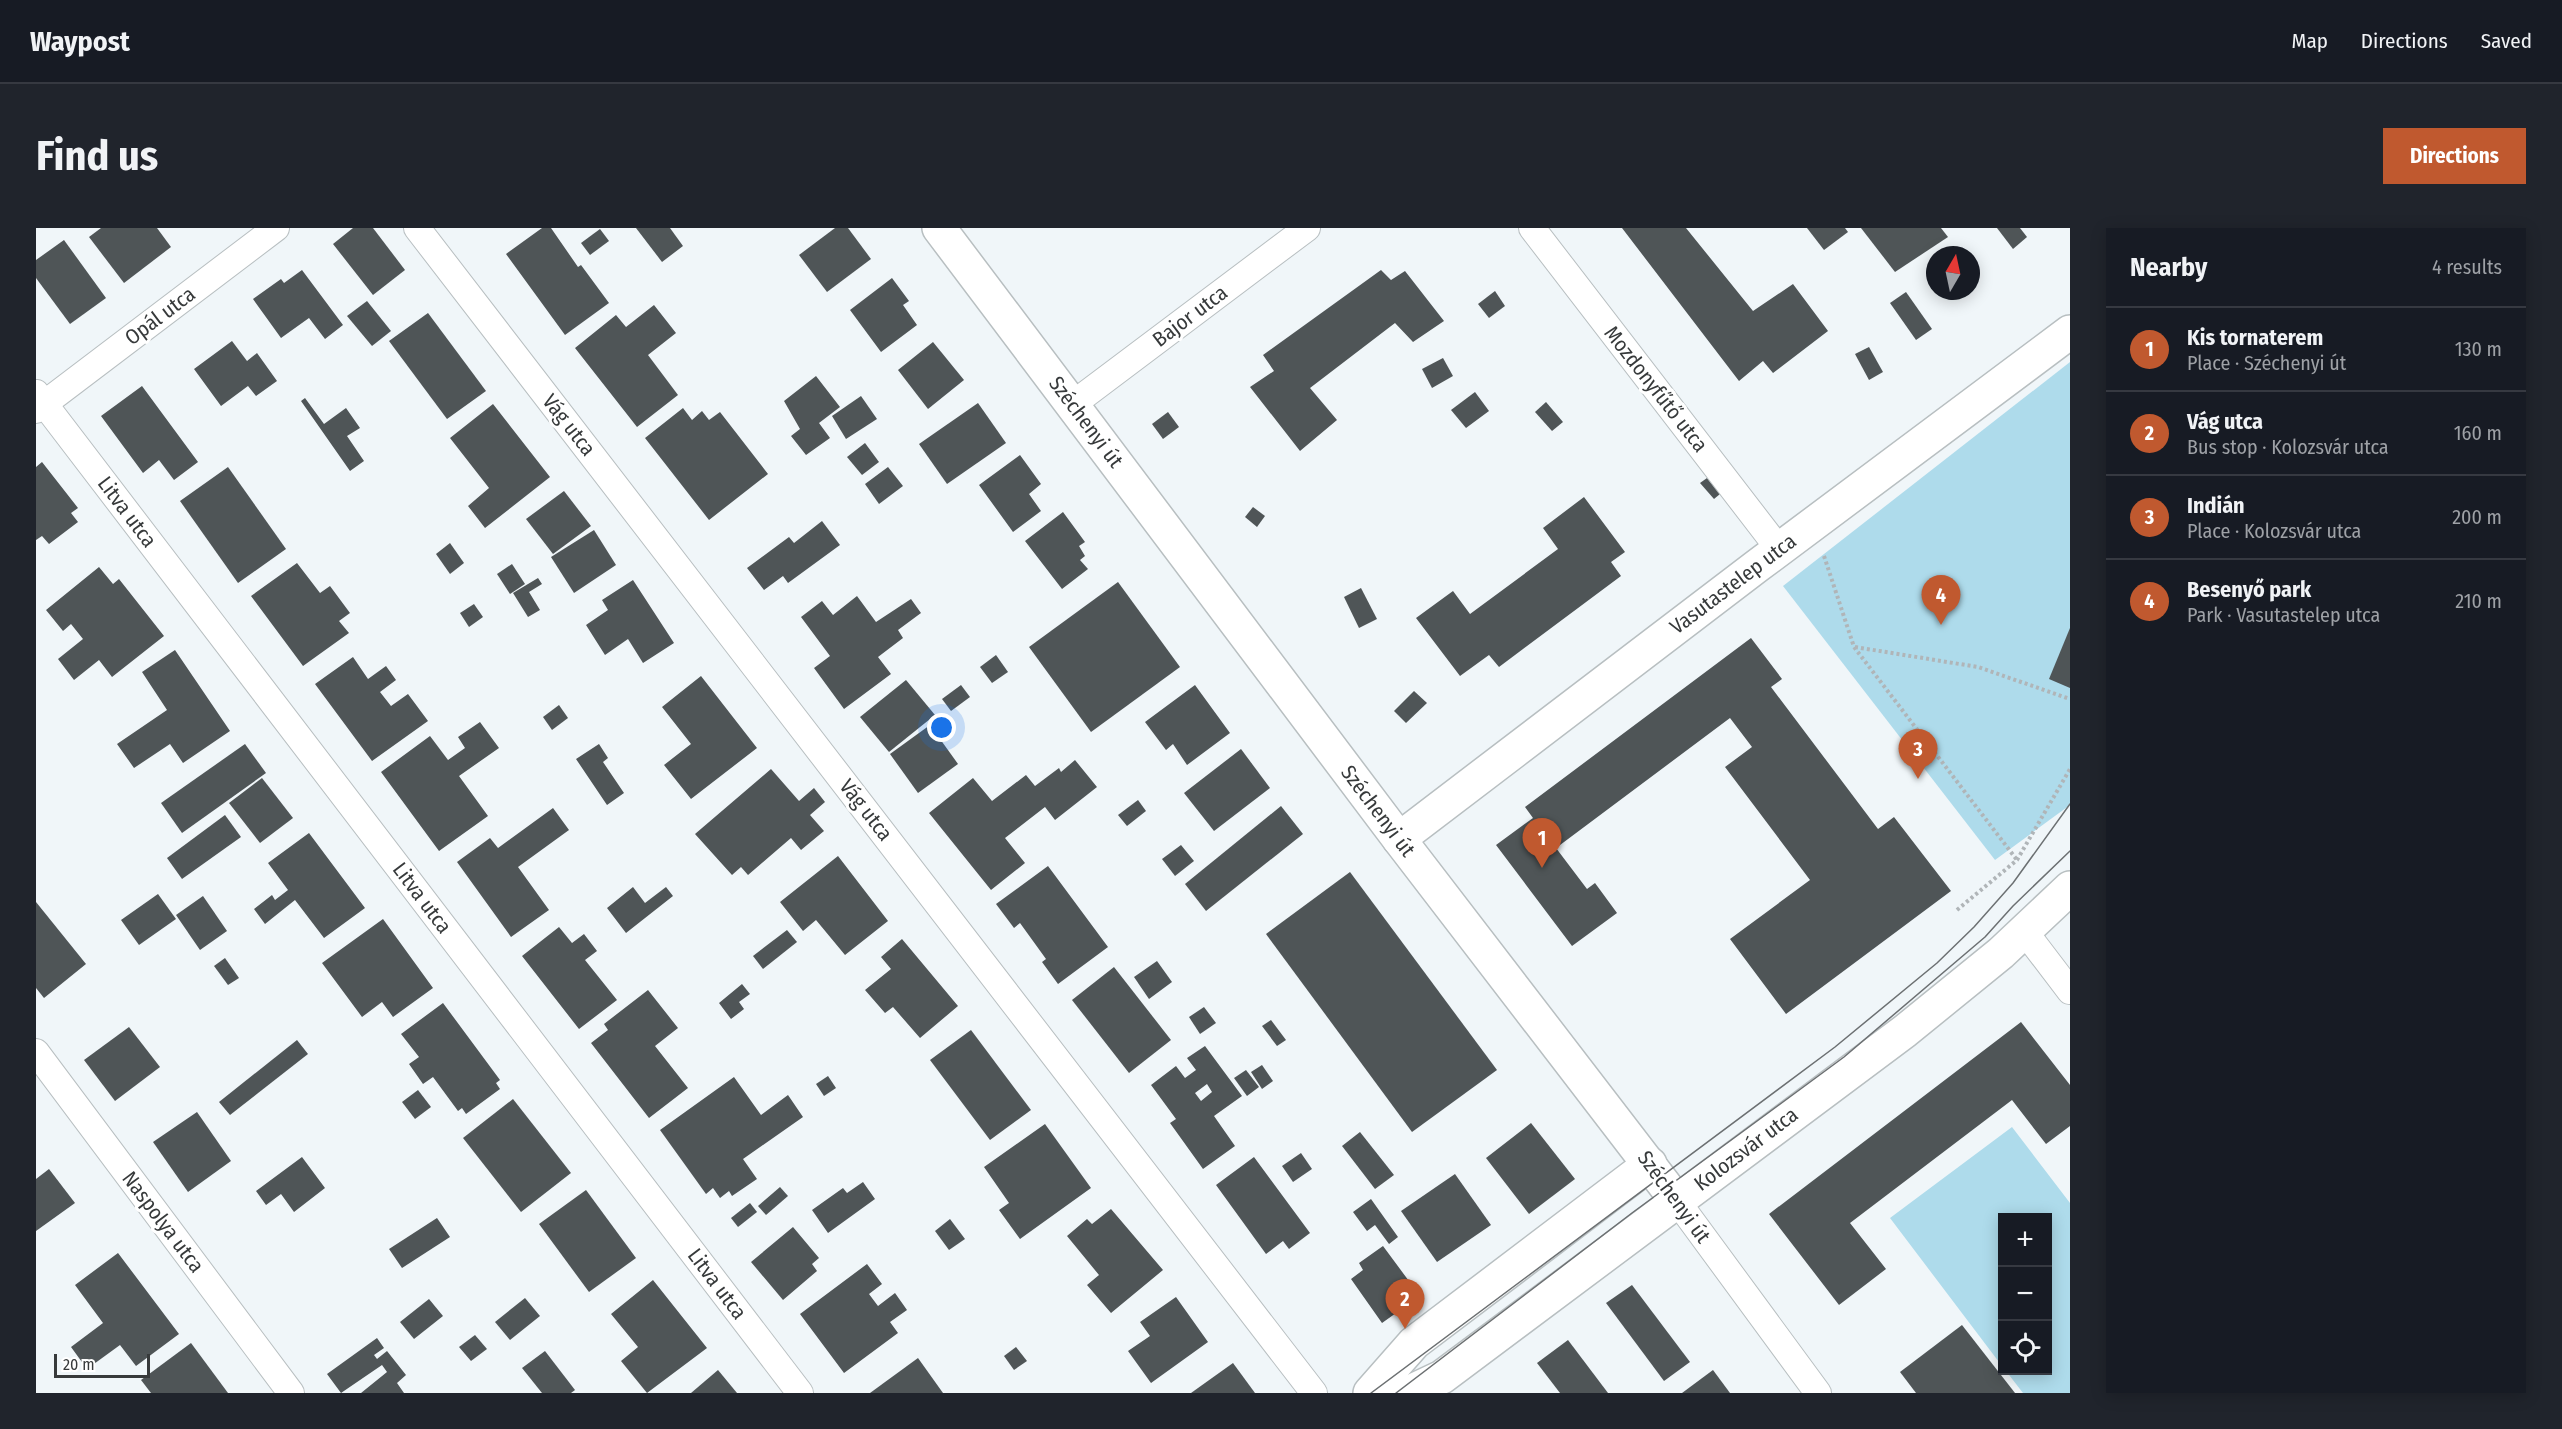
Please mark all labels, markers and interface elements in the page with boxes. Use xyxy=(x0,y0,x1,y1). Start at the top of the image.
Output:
text: Waypost xyxy=(30,25,130,58)
text: Map xyxy=(2291,28,2328,54)
text: Directions xyxy=(2361,28,2448,54)
text: Saved xyxy=(2481,28,2532,54)
button: Directions xyxy=(2383,128,2526,184)
text: Find us xyxy=(36,131,158,181)
north arrow xyxy=(1926,246,1980,300)
text: Nearby xyxy=(2130,252,2207,283)
text: 4 results xyxy=(2432,255,2502,279)
street label: Bajor utca xyxy=(1148,280,1232,352)
street label: Opál utca xyxy=(120,281,200,351)
street label: Mozdonyfűtő utca xyxy=(1599,321,1713,457)
text: Kis tornaterem xyxy=(2187,324,2323,351)
text: 1 xyxy=(2145,337,2154,361)
text: 130 m xyxy=(2455,337,2502,361)
text: Place · Széchenyi út xyxy=(2187,351,2346,375)
street label: Széchenyi út xyxy=(1043,371,1129,473)
street label: Vág utca xyxy=(537,389,601,461)
text: Vág utca xyxy=(2187,408,2263,435)
text: 2 xyxy=(2145,421,2154,445)
text: 160 m xyxy=(2454,421,2502,445)
text: Bus stop · Kolozsvár utca xyxy=(2187,435,2389,459)
street label: Litva utca xyxy=(92,471,162,553)
text: Indián xyxy=(2187,492,2245,519)
text: 3 xyxy=(2145,505,2154,529)
text: 200 m xyxy=(2452,505,2502,529)
text: Place · Kolozsvár utca xyxy=(2187,519,2361,543)
street label: Vasutastelep utca xyxy=(1665,528,1801,640)
pin: 4 xyxy=(1922,576,1960,625)
text: Besenyő park xyxy=(2187,576,2311,603)
text: 4 xyxy=(2144,589,2155,613)
text: 210 m xyxy=(2455,589,2502,613)
text: Park · Vasutastelep utca xyxy=(2187,603,2380,627)
your location xyxy=(927,713,956,742)
pin: 3 xyxy=(1898,730,1938,779)
street label: Széchenyi út xyxy=(1335,760,1421,862)
street label: Vág utca xyxy=(834,774,898,846)
pin: 1 xyxy=(1522,818,1562,868)
street label: Litva utca xyxy=(387,857,457,939)
street label: Kolozsvár utca xyxy=(1689,1102,1803,1196)
street label: Széchenyi út xyxy=(1632,1146,1716,1248)
street label: Naspolya utca xyxy=(116,1166,210,1278)
map controls xyxy=(1998,1213,2052,1375)
button: + xyxy=(1998,1213,2052,1267)
street label: Litva utca xyxy=(682,1243,752,1325)
button: − xyxy=(1998,1267,2052,1321)
pin: 2 xyxy=(1386,1280,1424,1329)
button: locate xyxy=(1998,1321,2052,1375)
scale bar xyxy=(54,1351,150,1378)
text: 20 m xyxy=(63,1355,94,1374)

